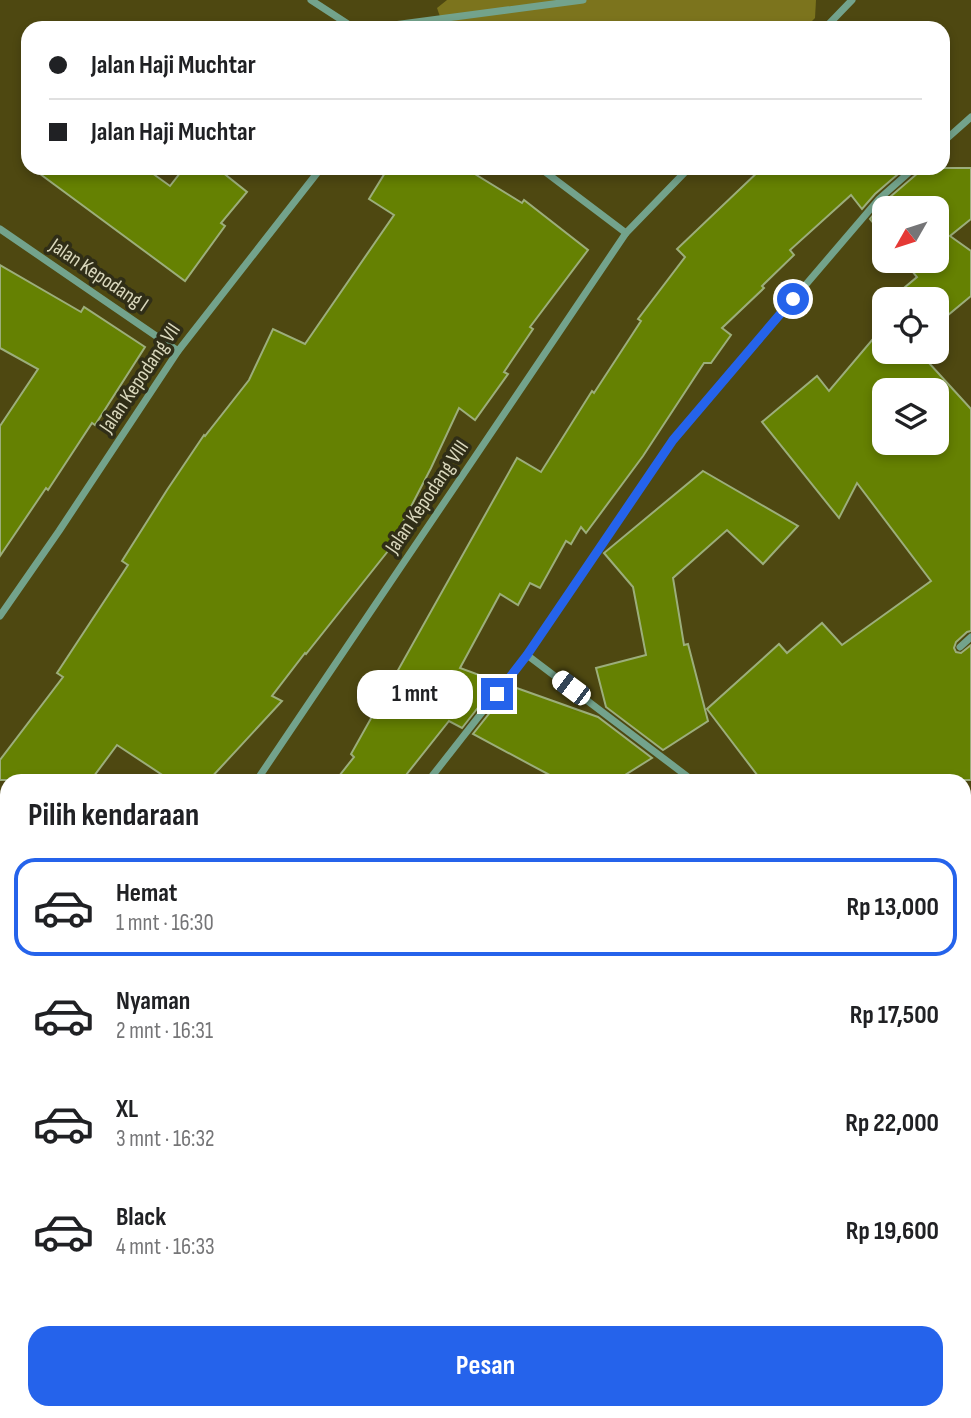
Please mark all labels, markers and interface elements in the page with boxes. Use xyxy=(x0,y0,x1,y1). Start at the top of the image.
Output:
text: Jalan Haji Muchtar xyxy=(91,50,256,81)
text: Jalan Haji Muchtar xyxy=(91,117,256,148)
north arrow xyxy=(872,196,948,273)
map controls xyxy=(872,196,949,455)
street label: Jalan Kepodang I xyxy=(44,232,153,317)
route start xyxy=(777,283,809,315)
button: locate xyxy=(872,287,949,364)
street label: Jalan Kepodang VII xyxy=(94,318,186,439)
button: layers xyxy=(872,378,949,455)
street label: Jalan Kepodang VIII xyxy=(379,436,474,559)
car xyxy=(548,667,595,709)
callout: 1 mnt xyxy=(357,670,472,718)
route end xyxy=(481,678,513,710)
text: 1 mnt xyxy=(392,680,438,708)
text: Pilih kendaraan xyxy=(28,796,199,835)
icon: car xyxy=(32,876,95,939)
text: Hemat xyxy=(116,878,177,909)
text: Rp 13,000 xyxy=(846,892,939,923)
text: 1 mnt · 16:30 xyxy=(116,909,214,937)
icon: car xyxy=(32,984,95,1047)
text: Nyaman xyxy=(116,986,190,1017)
text: Rp 17,500 xyxy=(850,1000,939,1031)
text: 2 mnt · 16:31 xyxy=(116,1017,213,1045)
icon: car xyxy=(32,1092,95,1155)
text: XL xyxy=(116,1094,138,1125)
text: Rp 22,000 xyxy=(845,1108,939,1139)
text: 3 mnt · 16:32 xyxy=(116,1125,215,1153)
icon: car xyxy=(32,1200,95,1263)
text: Black xyxy=(116,1202,166,1233)
text: Rp 19,600 xyxy=(846,1216,939,1247)
text: 4 mnt · 16:33 xyxy=(116,1233,215,1261)
button: Pesan xyxy=(28,1326,943,1406)

